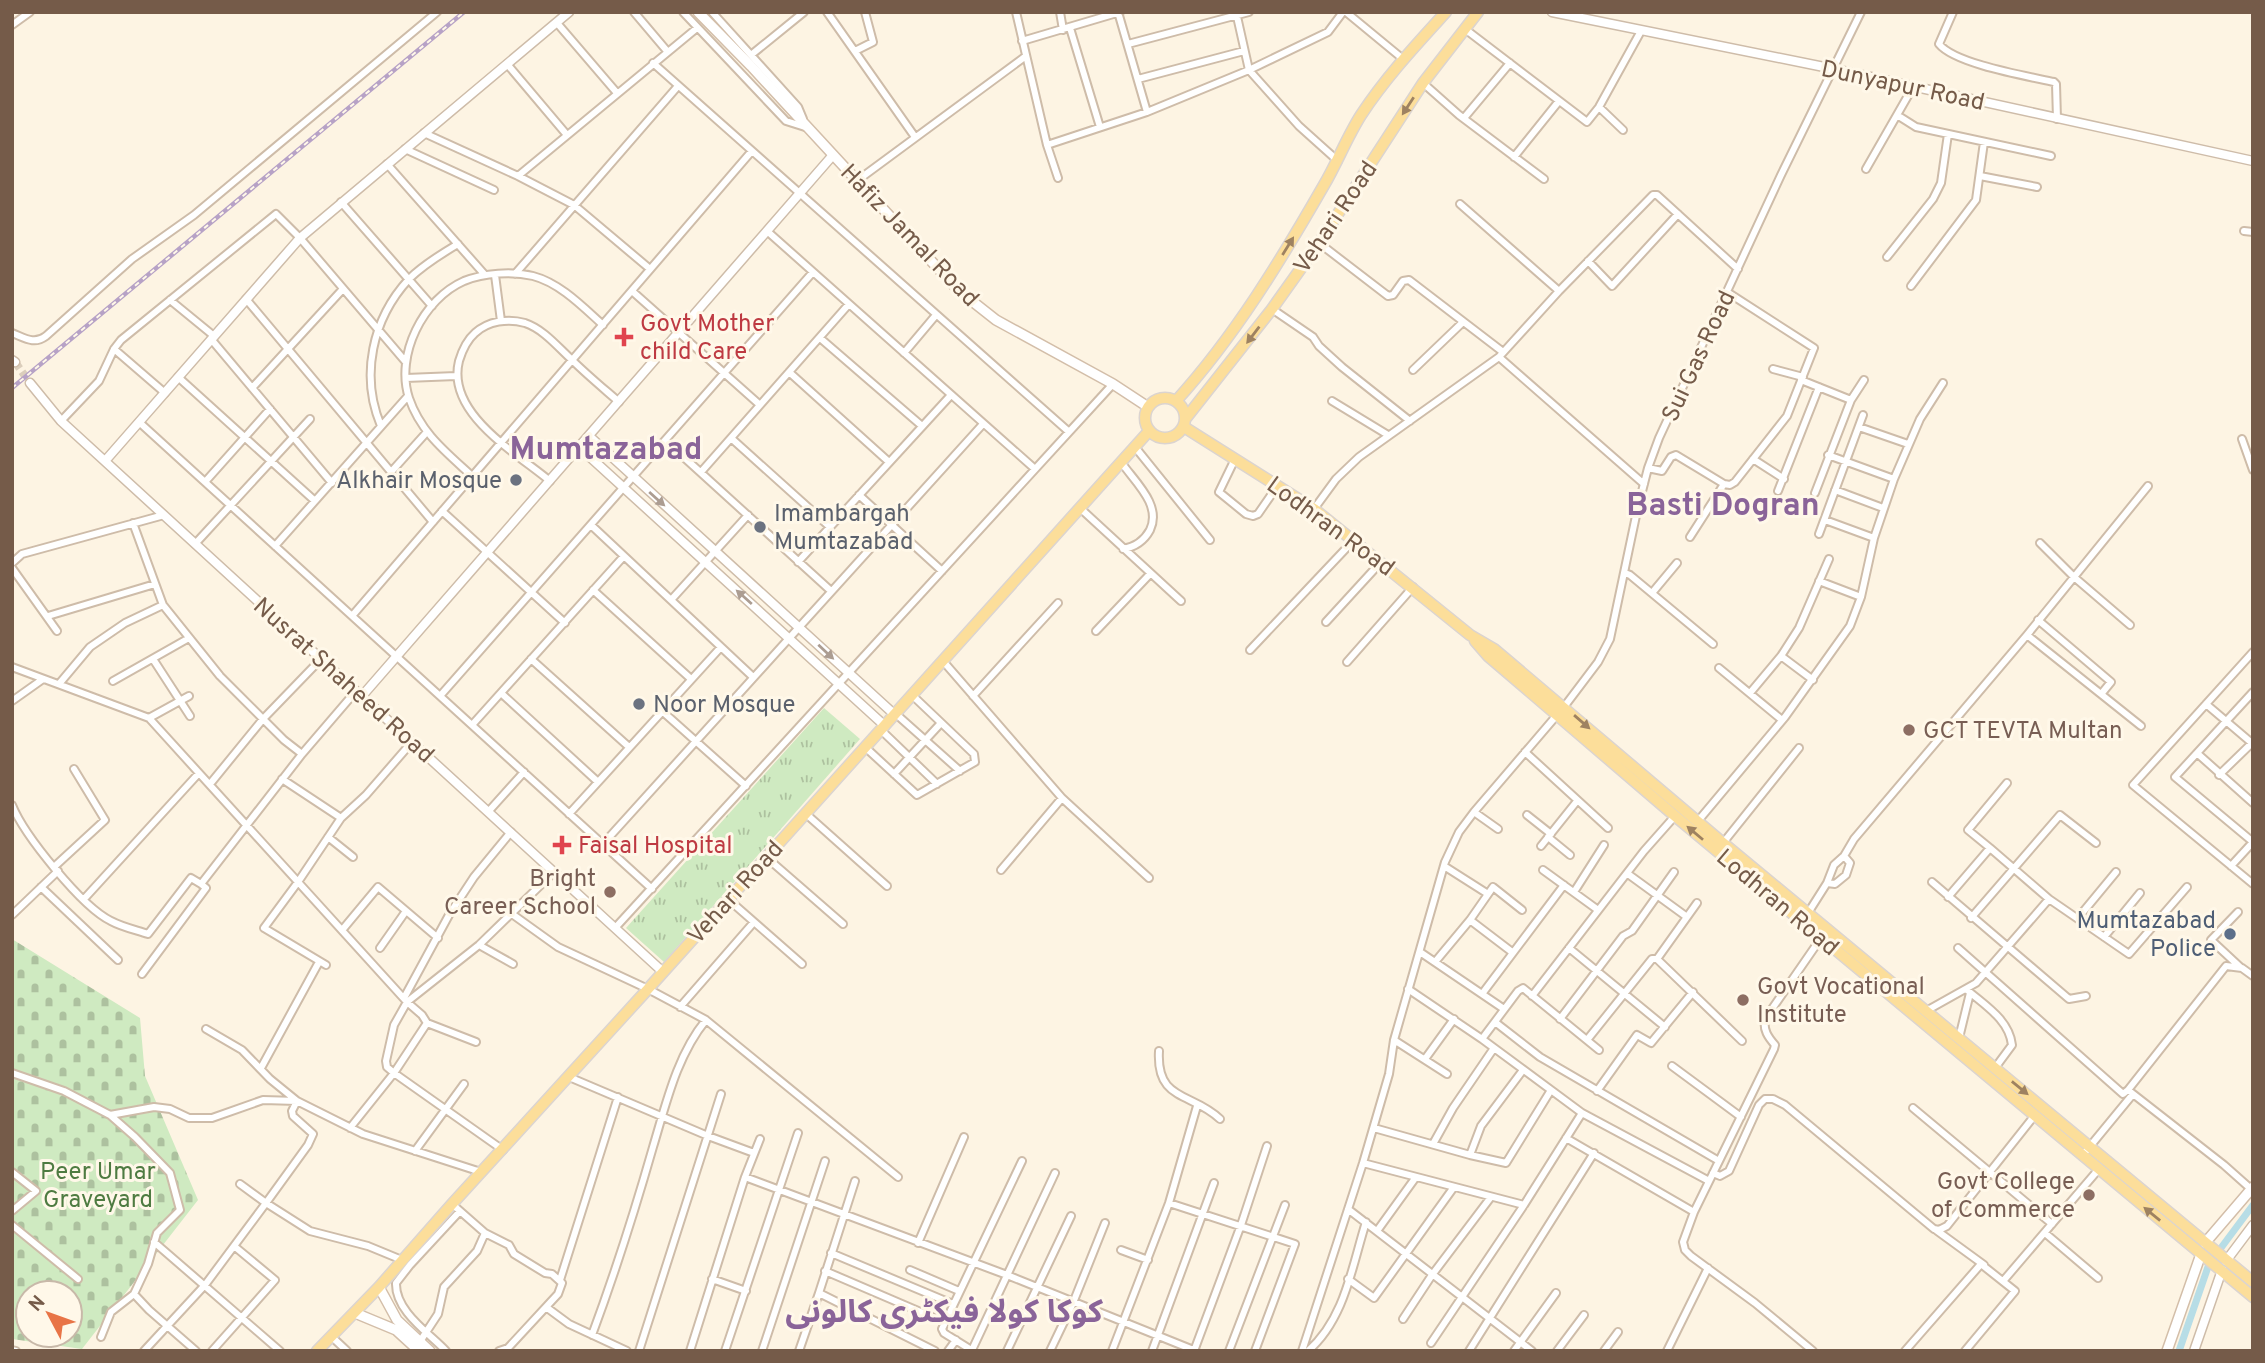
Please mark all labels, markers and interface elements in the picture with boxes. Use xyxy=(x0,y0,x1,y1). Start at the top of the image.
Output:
street label: Dunyapur Road xyxy=(1818,55,1987,119)
one-way arrow xyxy=(1402,96,1415,116)
street label: Vehari Road xyxy=(1288,156,1385,280)
street label: Hafiz Jamal Road xyxy=(833,159,984,314)
one-way arrow xyxy=(1281,237,1294,256)
street label: Sui Gas Road xyxy=(1656,287,1743,427)
place label: Govt Mother child Care xyxy=(640,310,774,368)
one-way arrow xyxy=(1246,325,1260,344)
marker: Govt Mother child Care xyxy=(614,327,634,347)
district label: Mumtazabad xyxy=(510,431,702,471)
place label: Alkhair Mosque xyxy=(336,467,502,497)
street label: Lodhran Road xyxy=(1260,471,1400,584)
marker: Alkhair Mosque xyxy=(508,472,524,488)
district label: Basti Dogran xyxy=(1626,487,1820,527)
one-way arrow xyxy=(648,491,666,507)
place label: Imambargah Mumtazabad xyxy=(774,500,913,558)
marker: Imambargah Mumtazabad xyxy=(752,519,768,535)
one-way arrow xyxy=(735,589,753,605)
street label: Nusrat Shaheed Road xyxy=(246,592,439,771)
one-way arrow xyxy=(817,643,834,659)
place label: Noor Mosque xyxy=(653,691,795,721)
marker: Noor Mosque xyxy=(631,696,647,712)
one-way arrow xyxy=(1573,714,1591,730)
place label: GCT TEVTA Multan xyxy=(1923,717,2122,747)
marker: GCT TEVTA Multan xyxy=(1901,722,1917,738)
one-way arrow xyxy=(1687,826,1704,841)
place label: Faisal Hospital xyxy=(578,832,733,862)
marker: Faisal Hospital xyxy=(552,835,572,855)
street label: Vehari Road xyxy=(682,835,791,951)
street label: Lodhran Road xyxy=(1709,844,1844,964)
place label: Bright Career School xyxy=(444,865,596,923)
marker: Bright Career School xyxy=(602,884,618,900)
place label: Mumtazabad Police xyxy=(2077,907,2216,965)
marker: Mumtazabad Police xyxy=(2222,926,2238,942)
place label: Govt Vocational Institute xyxy=(1757,973,1925,1031)
marker: Govt Vocational Institute xyxy=(1735,992,1751,1008)
one-way arrow xyxy=(2010,1081,2028,1096)
park label: Peer Umar Graveyard xyxy=(40,1158,156,1216)
place label: Govt College of Commerce xyxy=(1931,1168,2075,1226)
marker: Govt College of Commerce xyxy=(2081,1187,2097,1203)
one-way arrow xyxy=(2144,1207,2161,1222)
north arrow xyxy=(14,1279,84,1349)
text: N xyxy=(24,1291,51,1317)
district label: کوکا کولا فیکٹری کالونی xyxy=(785,1294,1103,1334)

